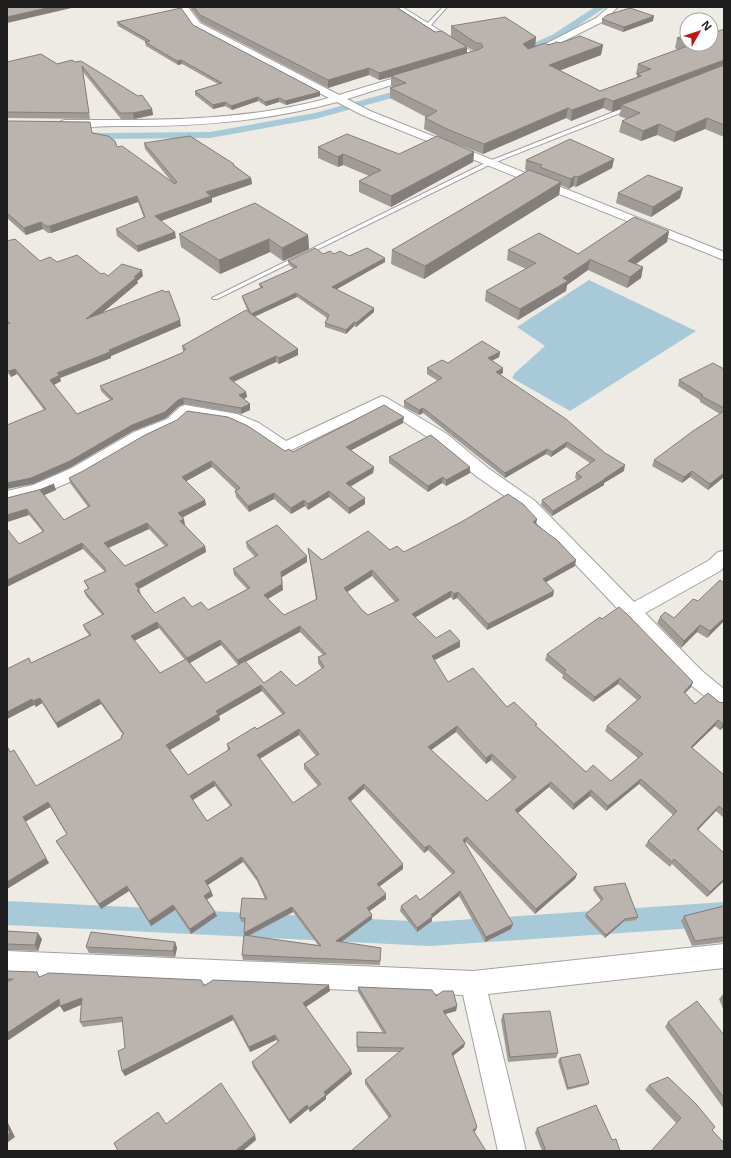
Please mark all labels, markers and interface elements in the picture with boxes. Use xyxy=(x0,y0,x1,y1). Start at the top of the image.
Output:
north arrow xyxy=(679,12,719,52)
text: N xyxy=(699,17,716,34)

